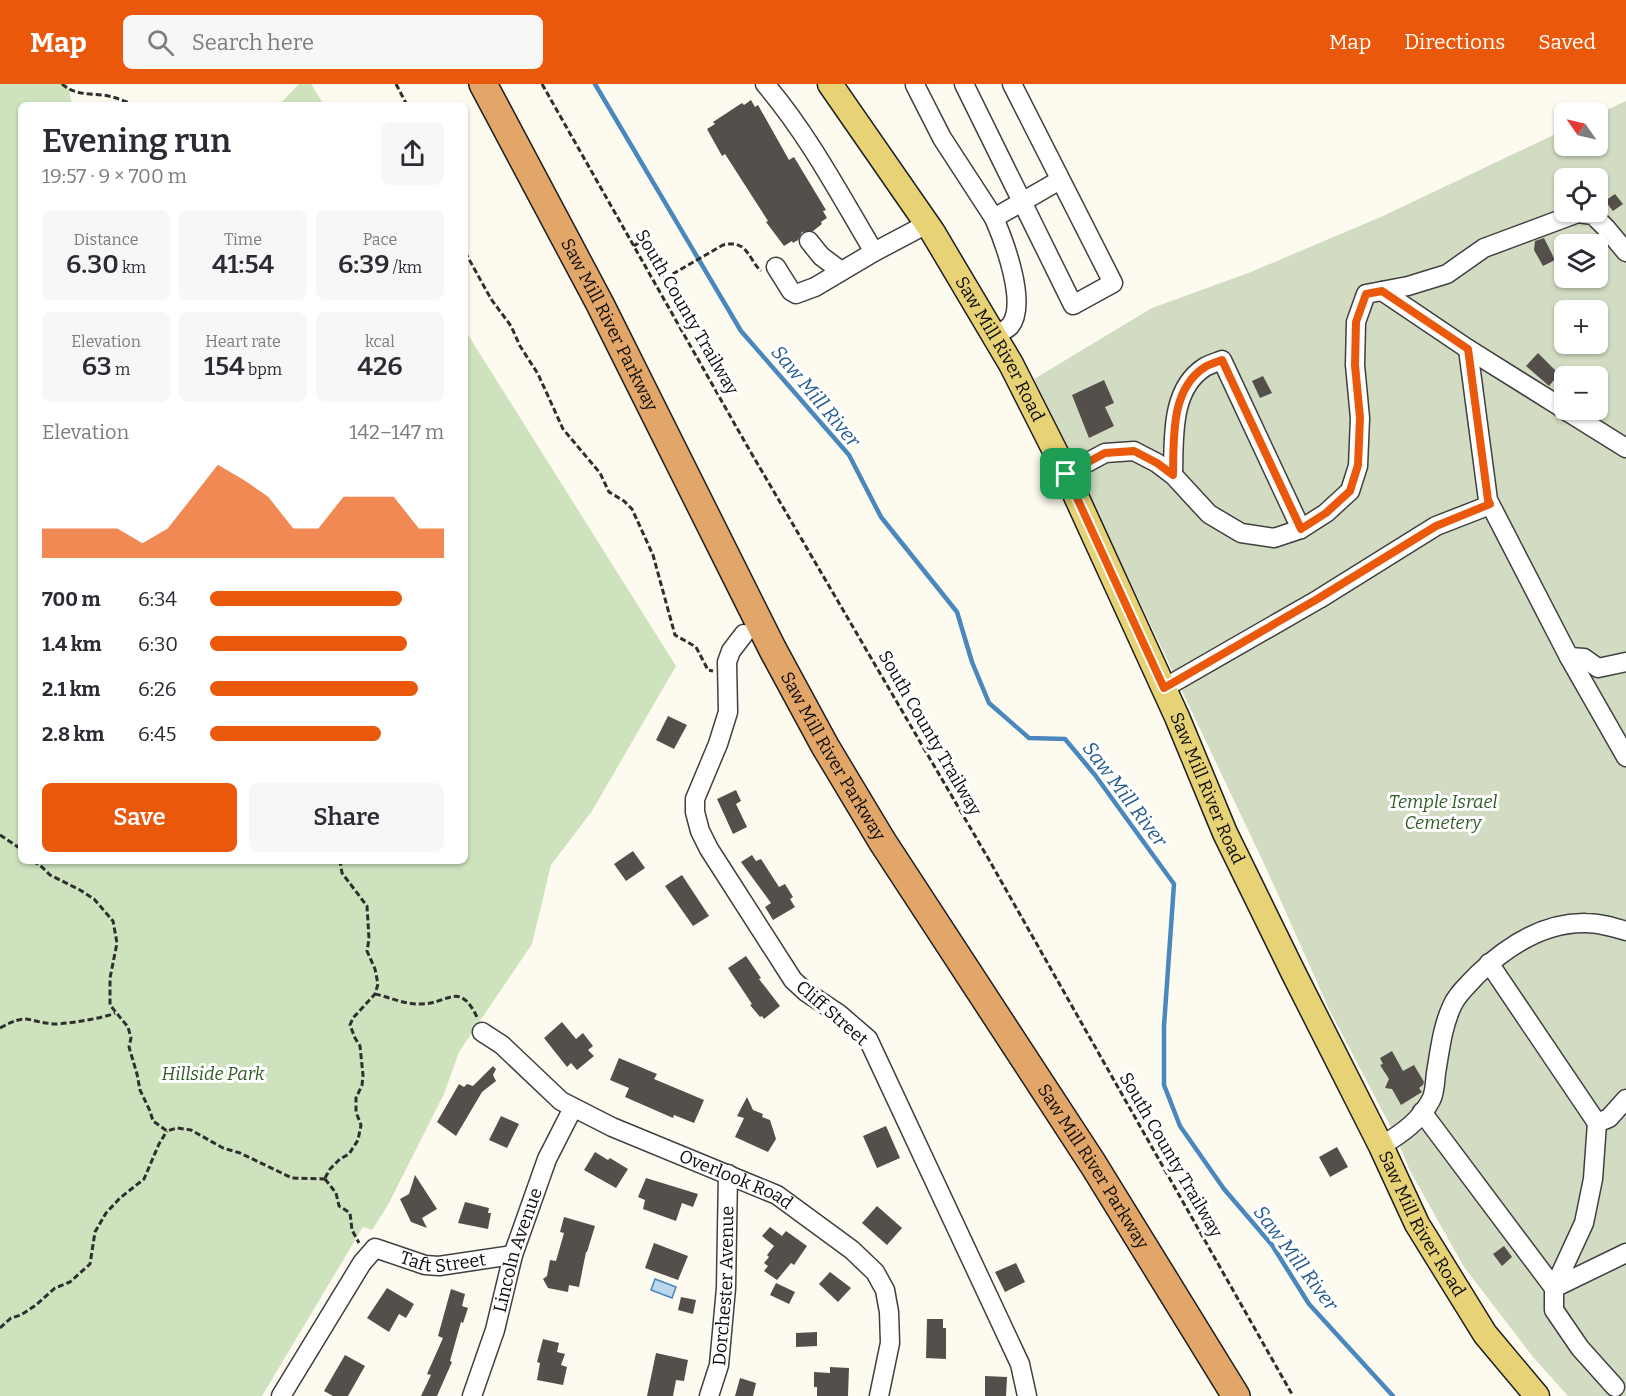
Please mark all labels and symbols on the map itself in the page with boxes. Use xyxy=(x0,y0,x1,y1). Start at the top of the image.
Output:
north arrow xyxy=(1554,102,1608,156)
street label: South County Trailway xyxy=(631,225,744,399)
street label: Saw Mill River Parkway xyxy=(556,235,663,415)
street label: Saw Mill River Road xyxy=(950,272,1049,425)
water label: Saw Mill River xyxy=(766,340,866,452)
pin xyxy=(1040,448,1091,499)
street label: South County Trailway xyxy=(874,646,987,820)
street label: Saw Mill River Parkway xyxy=(776,668,890,845)
street label: Saw Mill River Road xyxy=(1165,709,1250,868)
water label: Saw Mill River xyxy=(1078,737,1173,852)
park label: Temple Israel Cemetery xyxy=(1389,791,1497,834)
street label: Cliff Street xyxy=(791,976,873,1051)
park label: Hillside Park xyxy=(161,1063,265,1085)
street label: South County Trailway xyxy=(1115,1068,1228,1242)
street label: Saw Mill River Parkway xyxy=(1033,1080,1154,1253)
street label: Overlook Road xyxy=(676,1145,797,1214)
street label: Saw Mill River Road xyxy=(1374,1147,1470,1301)
street label: Lincoln Avenue xyxy=(489,1185,547,1315)
water label: Saw Mill River xyxy=(1249,1201,1344,1316)
street label: Dorchester Avenue xyxy=(708,1206,738,1367)
street label: Taft Street xyxy=(397,1246,488,1277)

